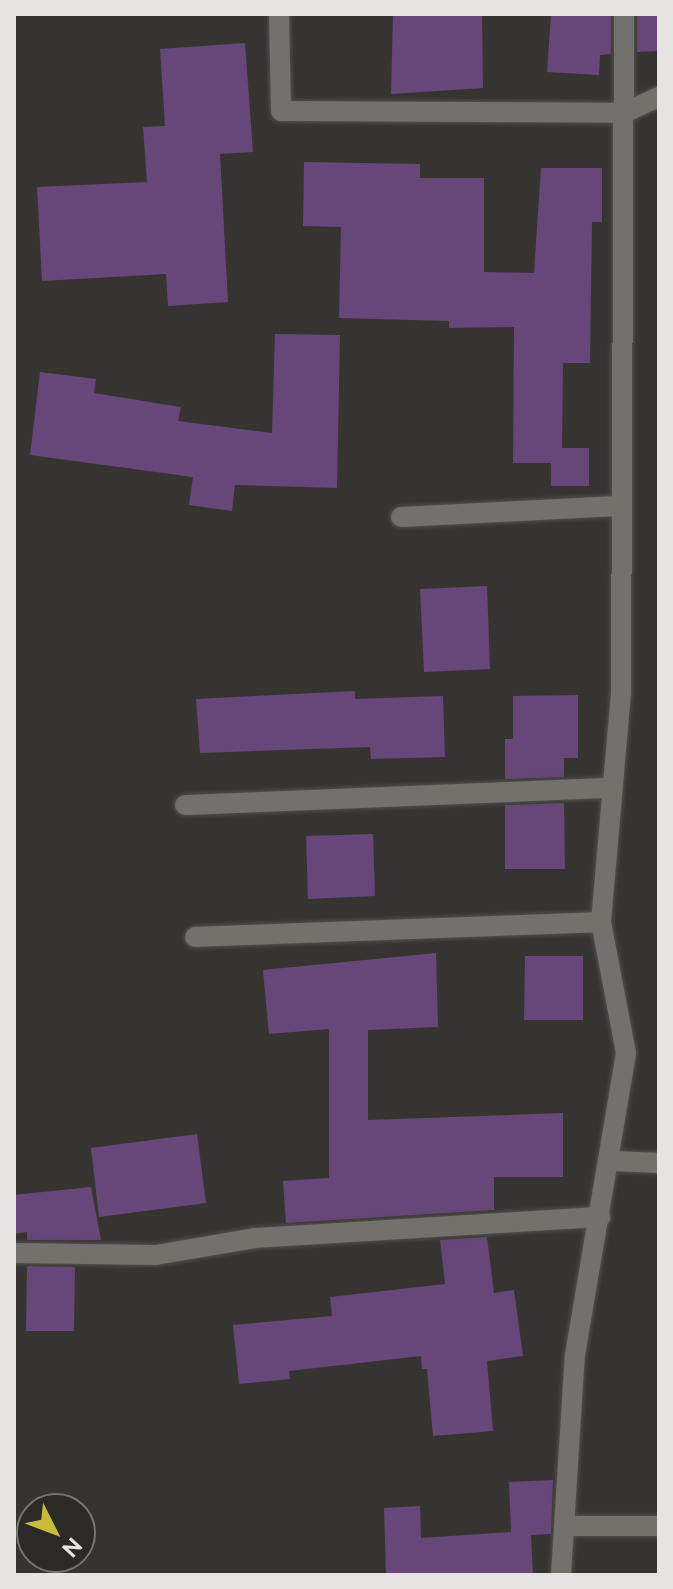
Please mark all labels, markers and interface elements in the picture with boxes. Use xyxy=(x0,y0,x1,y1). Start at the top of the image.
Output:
north arrow xyxy=(16,1493,96,1573)
text: N xyxy=(57,1533,88,1563)

